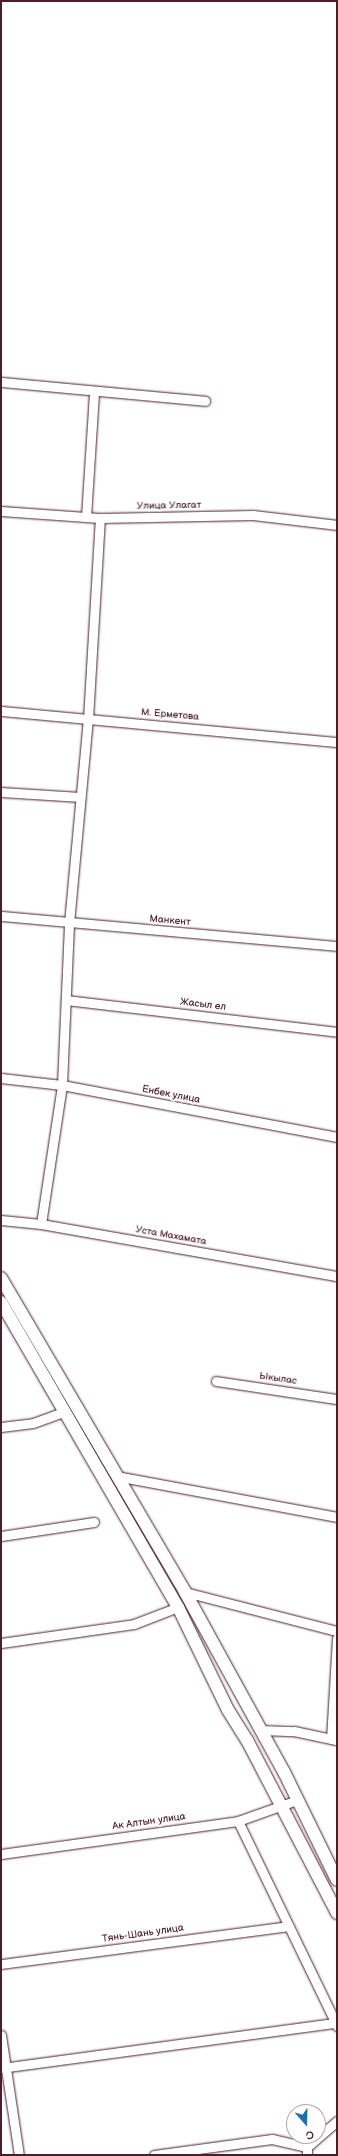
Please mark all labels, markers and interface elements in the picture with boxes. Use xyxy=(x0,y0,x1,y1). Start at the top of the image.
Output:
street label: Улица Улагат xyxy=(137,499,201,513)
street label: М. Ерметова xyxy=(141,706,199,724)
street label: Манкент xyxy=(149,913,191,929)
street label: Жасыл ел xyxy=(179,996,227,1014)
street label: Енбек улица xyxy=(141,1083,201,1107)
street label: Уста Махамата xyxy=(135,1224,207,1248)
street label: Ыкылас xyxy=(258,1370,298,1388)
street label: Ак Алтын улица xyxy=(112,1811,186,1833)
street label: Тянь-Шань улица xyxy=(101,1922,185,1946)
north arrow xyxy=(286,2104,326,2144)
text: С xyxy=(304,2127,316,2142)

